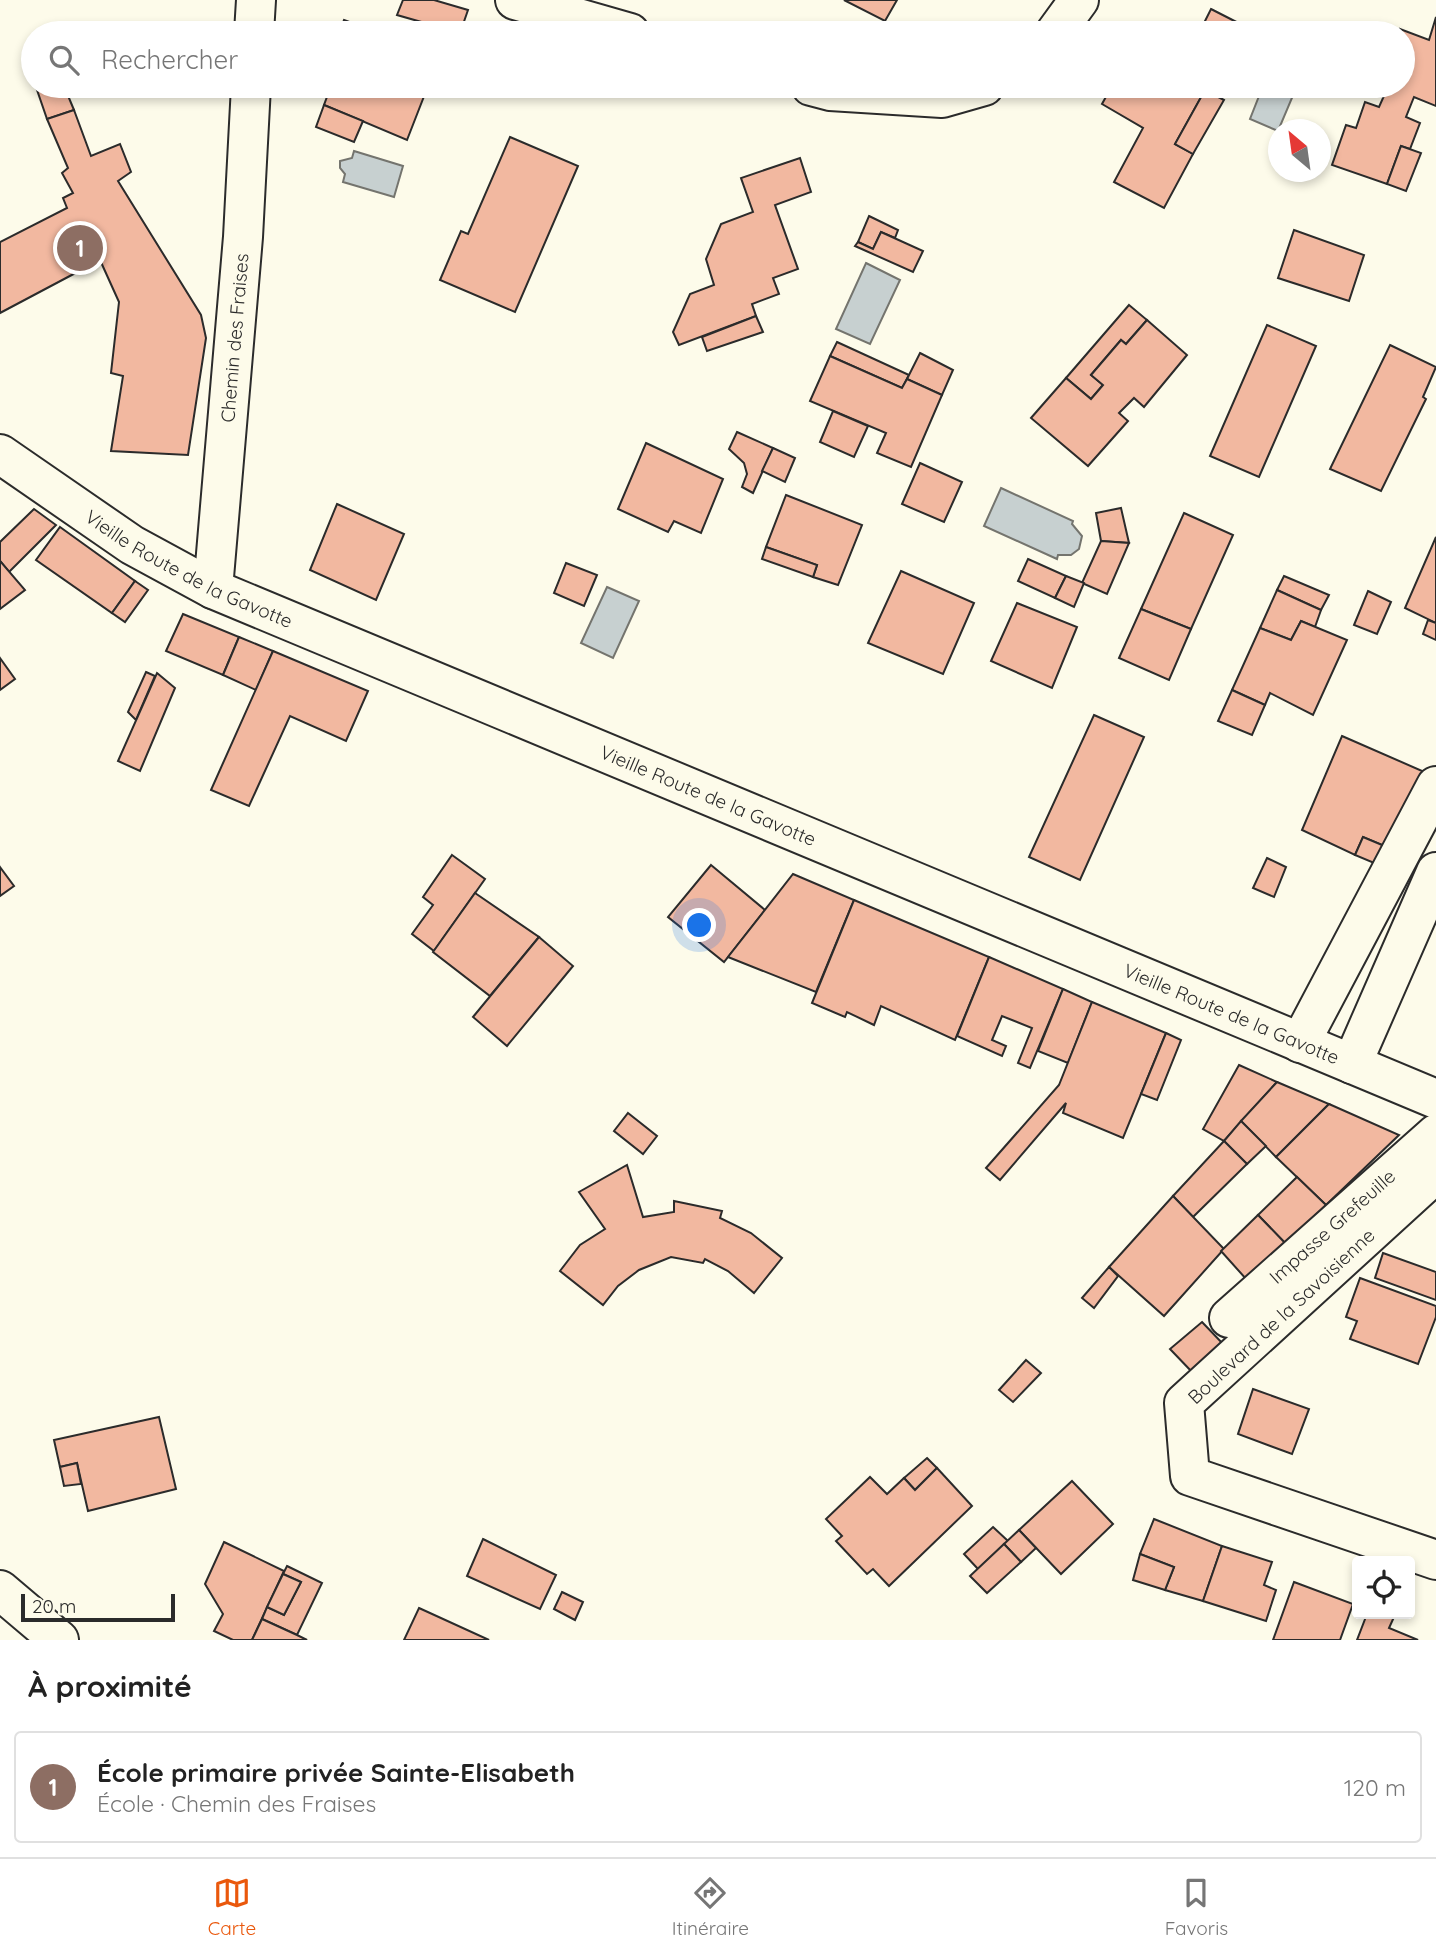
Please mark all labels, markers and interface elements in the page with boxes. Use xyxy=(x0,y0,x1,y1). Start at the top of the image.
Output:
search box xyxy=(21,21,1415,98)
icon: search xyxy=(45,41,83,79)
text: Rechercher xyxy=(101,43,238,76)
north arrow xyxy=(1268,119,1331,182)
pin: 1 xyxy=(57,222,103,274)
street label: Chemin des Fraises xyxy=(215,252,254,424)
street label: Vieille Route de la Gavotte xyxy=(81,504,296,633)
street label: Vieille Route de la Gavotte xyxy=(597,740,820,851)
your location xyxy=(682,908,716,942)
street label: Vieille Route de la Gavotte xyxy=(1120,958,1343,1069)
street label: Impasse Grefeuille xyxy=(1264,1164,1400,1289)
street label: Boulevard de la Savoisienne xyxy=(1183,1223,1379,1409)
map controls xyxy=(1352,1556,1415,1619)
button: locate xyxy=(1352,1556,1415,1619)
scale bar xyxy=(21,1591,175,1623)
text: 20 m xyxy=(32,1594,76,1618)
text: À proximité xyxy=(28,1667,192,1705)
text: École primaire privée Sainte-Elisabeth xyxy=(97,1756,575,1789)
text: 1 xyxy=(49,1773,57,1802)
text: 120 m xyxy=(1344,1773,1406,1802)
text: École · Chemin des Fraises xyxy=(97,1789,376,1818)
tab: Carte xyxy=(208,1874,256,1940)
tab: Itinéraire xyxy=(672,1874,749,1940)
tab: Favoris xyxy=(1165,1874,1228,1940)

